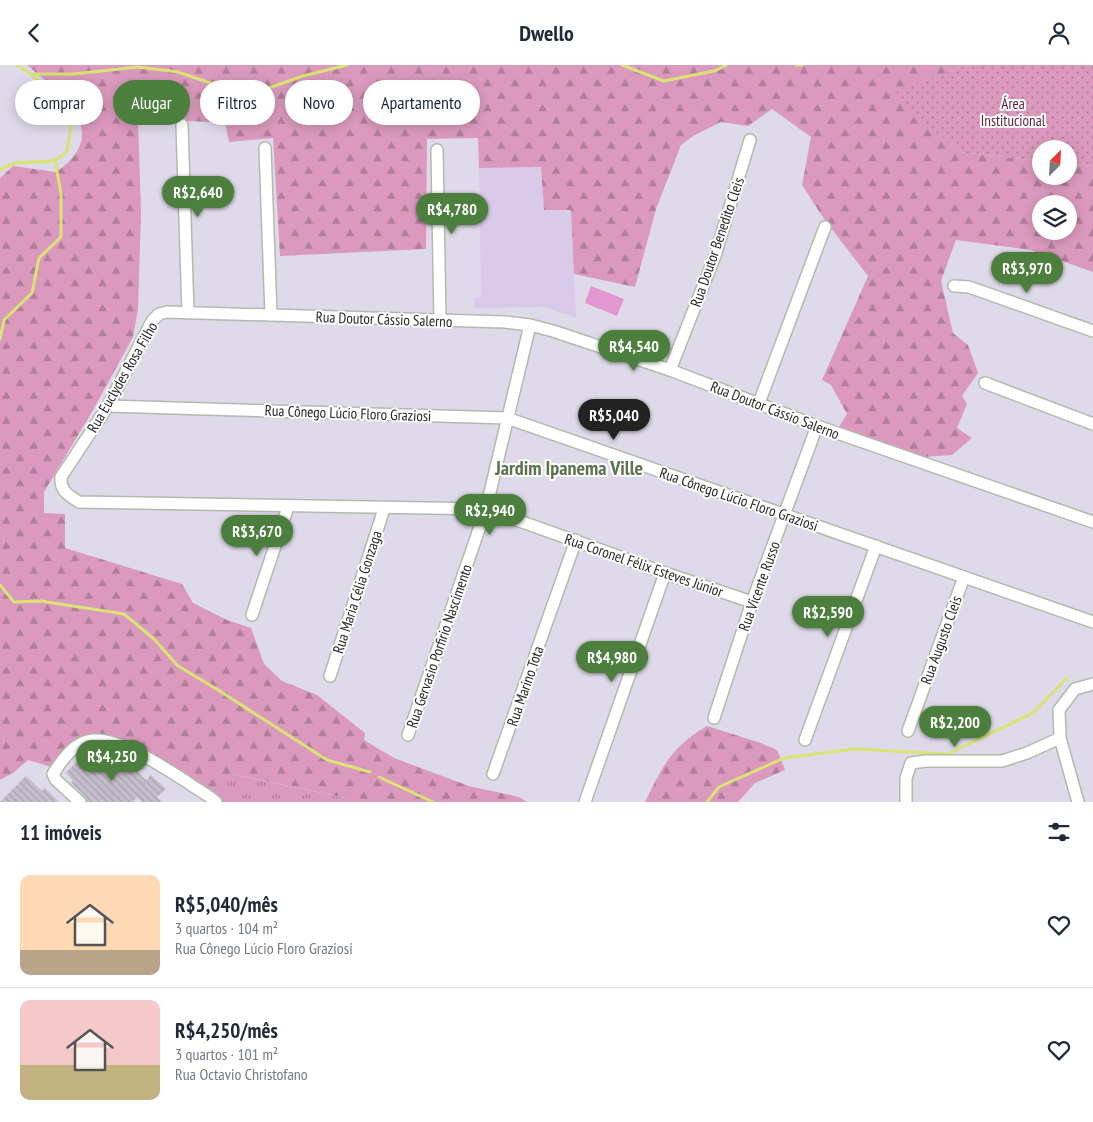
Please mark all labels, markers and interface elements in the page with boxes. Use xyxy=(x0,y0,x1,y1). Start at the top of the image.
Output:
icon: back xyxy=(20,19,48,47)
text: Dwello xyxy=(519,19,574,47)
icon: person xyxy=(1045,19,1073,47)
chip: Comprar xyxy=(15,80,103,125)
chip: Alugar xyxy=(113,80,190,125)
chip: Filtros xyxy=(200,80,275,125)
chip: Novo xyxy=(285,80,353,125)
chip: Apartamento xyxy=(363,80,480,125)
park label: Área Institucional xyxy=(981,94,1046,130)
north arrow xyxy=(1032,140,1078,185)
map controls xyxy=(1032,140,1077,240)
pin: R$2,640 xyxy=(152,175,244,218)
street label: Rua Doutor Benedito Cleis xyxy=(686,175,748,309)
text: R$2,640 xyxy=(173,182,223,202)
pin: R$4,780 xyxy=(406,193,498,235)
button: layers xyxy=(1032,195,1077,240)
text: R$4,780 xyxy=(427,199,477,219)
pin: R$3,970 xyxy=(981,251,1073,294)
text: R$3,970 xyxy=(1002,258,1052,278)
street label: Rua Doutor Cássio Salerno xyxy=(315,307,453,331)
street label: Rua Euclydes Rosa Filho xyxy=(83,318,161,436)
pin: R$4,540 xyxy=(588,329,680,372)
text: R$4,540 xyxy=(609,336,659,356)
street label: Rua Doutor Cássio Salerno xyxy=(708,377,842,443)
pin: R$5,040 xyxy=(568,399,660,441)
street label: Rua Cônego Lúcio Floro Graziosi xyxy=(264,401,432,425)
text: R$5,040 xyxy=(589,405,639,425)
district label: Jardim Ipanema Ville xyxy=(494,455,643,481)
street label: Rua Cônego Lúcio Floro Graziosi xyxy=(657,463,821,535)
pin: R$2,940 xyxy=(444,493,536,536)
text: R$2,940 xyxy=(465,500,515,520)
pin: R$3,670 xyxy=(211,515,303,557)
text: R$3,670 xyxy=(232,521,282,541)
street label: Rua Maria Célia Gonzaga xyxy=(328,528,386,656)
street label: Rua Coronel Félix Esteves Júnior xyxy=(562,529,727,601)
street label: Rua Vicente Russo xyxy=(734,538,784,634)
street label: Rua Gervasio Porfirio Nascimento xyxy=(402,562,476,730)
street label: Rua Augusto Cleis xyxy=(916,593,966,687)
pin: R$2,590 xyxy=(782,595,874,638)
text: R$2,590 xyxy=(803,602,853,622)
pin: R$4,980 xyxy=(566,641,658,683)
street label: Rua Marino Tota xyxy=(502,643,548,729)
text: R$4,980 xyxy=(587,647,637,667)
pin: R$2,200 xyxy=(909,705,1001,748)
text: R$2,200 xyxy=(930,712,980,732)
pin: R$4,250 xyxy=(66,739,158,782)
text: R$4,250 xyxy=(87,746,137,766)
icon: filters xyxy=(1045,818,1073,846)
text: 11 imóveis xyxy=(20,819,101,846)
text: R$5,040/mês xyxy=(175,891,278,918)
icon: home xyxy=(60,895,120,955)
icon: heart xyxy=(1045,911,1073,939)
text: 3 quartos · 104 m² xyxy=(175,918,278,938)
text: Rua Cônego Lúcio Floro Graziosi xyxy=(175,938,353,958)
text: R$4,250/mês xyxy=(175,1017,278,1044)
icon: home xyxy=(60,1020,120,1080)
icon: heart xyxy=(1045,1036,1073,1064)
text: 3 quartos · 101 m² xyxy=(175,1044,278,1064)
text: Rua Octavio Christofano xyxy=(175,1064,308,1084)

